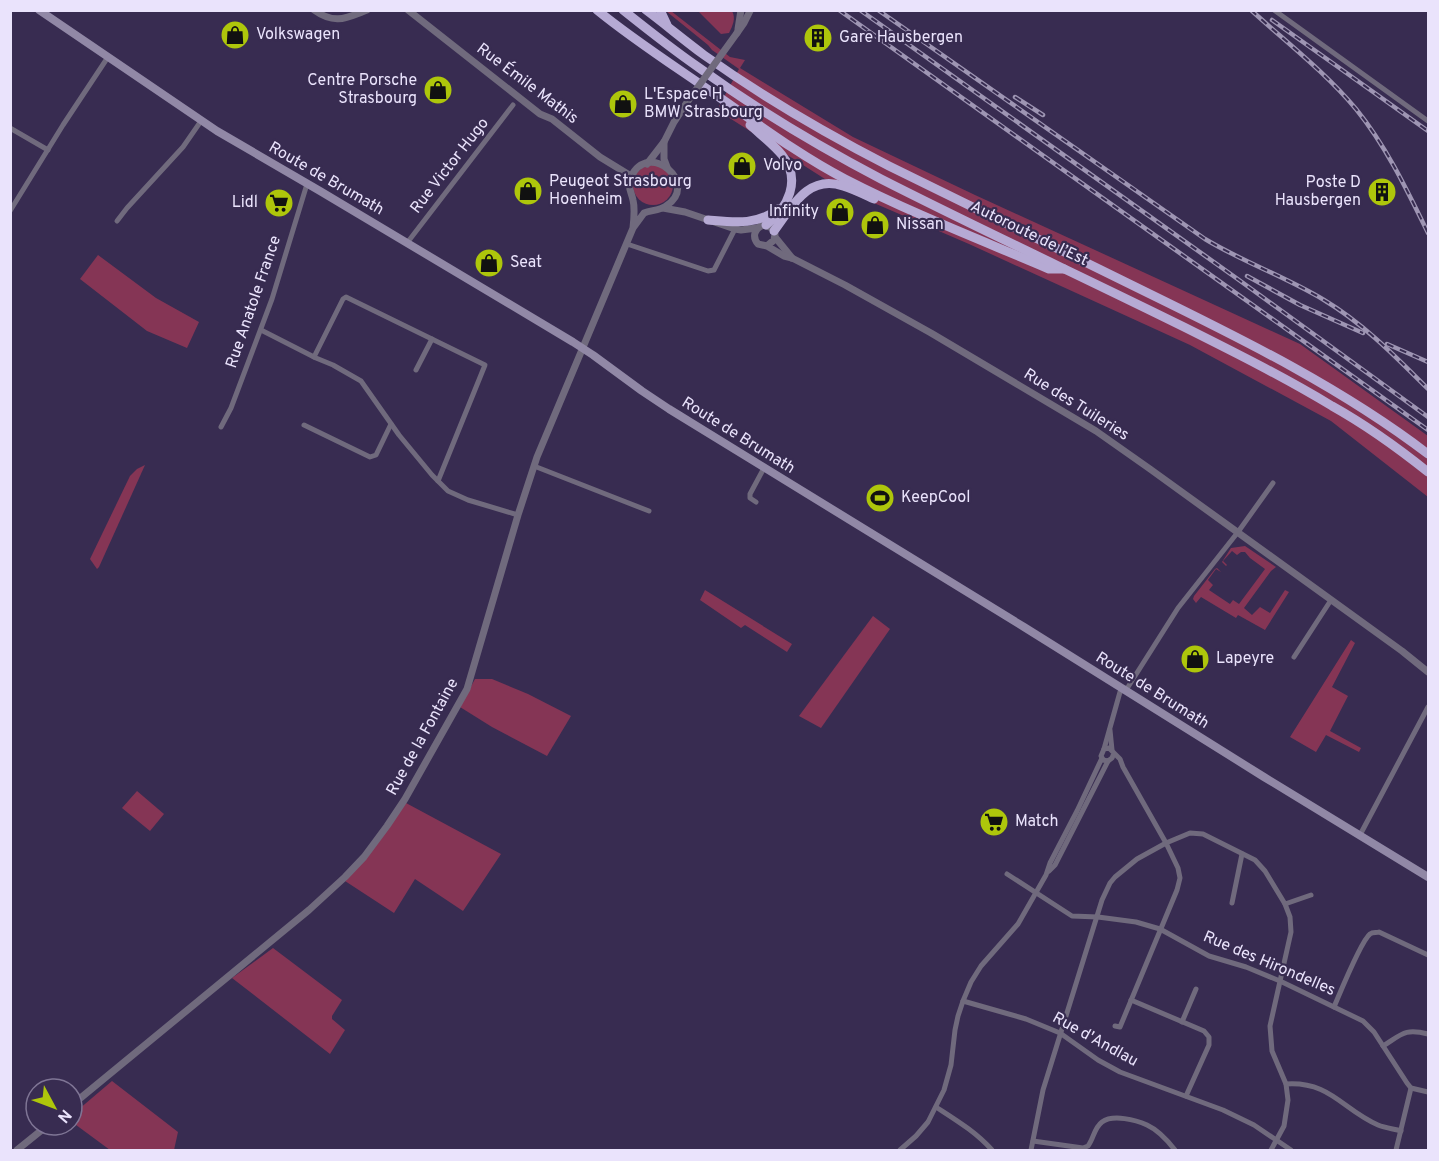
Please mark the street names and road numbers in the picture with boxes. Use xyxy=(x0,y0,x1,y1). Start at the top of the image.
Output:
street label: Rue Émile Mathis xyxy=(472,38,583,129)
street label: Rue Victor Hugo xyxy=(406,114,494,218)
street label: Route de Brumath xyxy=(265,138,387,220)
street label: Autoroute de l’Est xyxy=(967,197,1091,271)
street label: Rue Anatole France xyxy=(222,233,286,371)
street label: Rue des Tuileries xyxy=(1020,365,1132,445)
street label: Route de Brumath xyxy=(678,393,798,479)
street label: Route de Brumath xyxy=(1092,648,1212,734)
street label: Rue de la Fontaine xyxy=(383,675,463,799)
street label: Rue des Hirondelles xyxy=(1200,927,1338,1001)
street label: Rue d'Andlau xyxy=(1049,1008,1141,1072)

